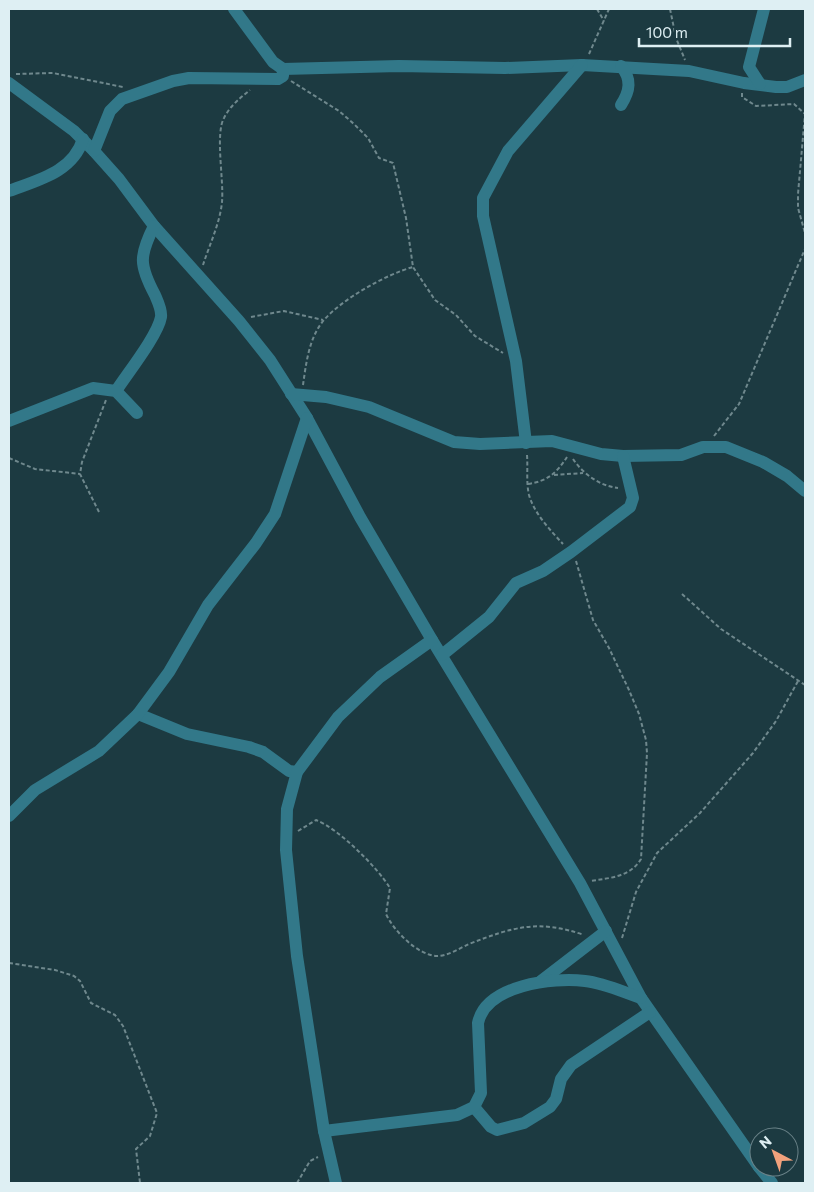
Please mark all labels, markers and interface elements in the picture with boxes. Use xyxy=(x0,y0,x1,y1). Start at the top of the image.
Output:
scale bar xyxy=(639,15,790,47)
text: 100 m xyxy=(646,23,688,41)
north arrow xyxy=(749,1127,799,1177)
text: N xyxy=(756,1132,775,1152)

